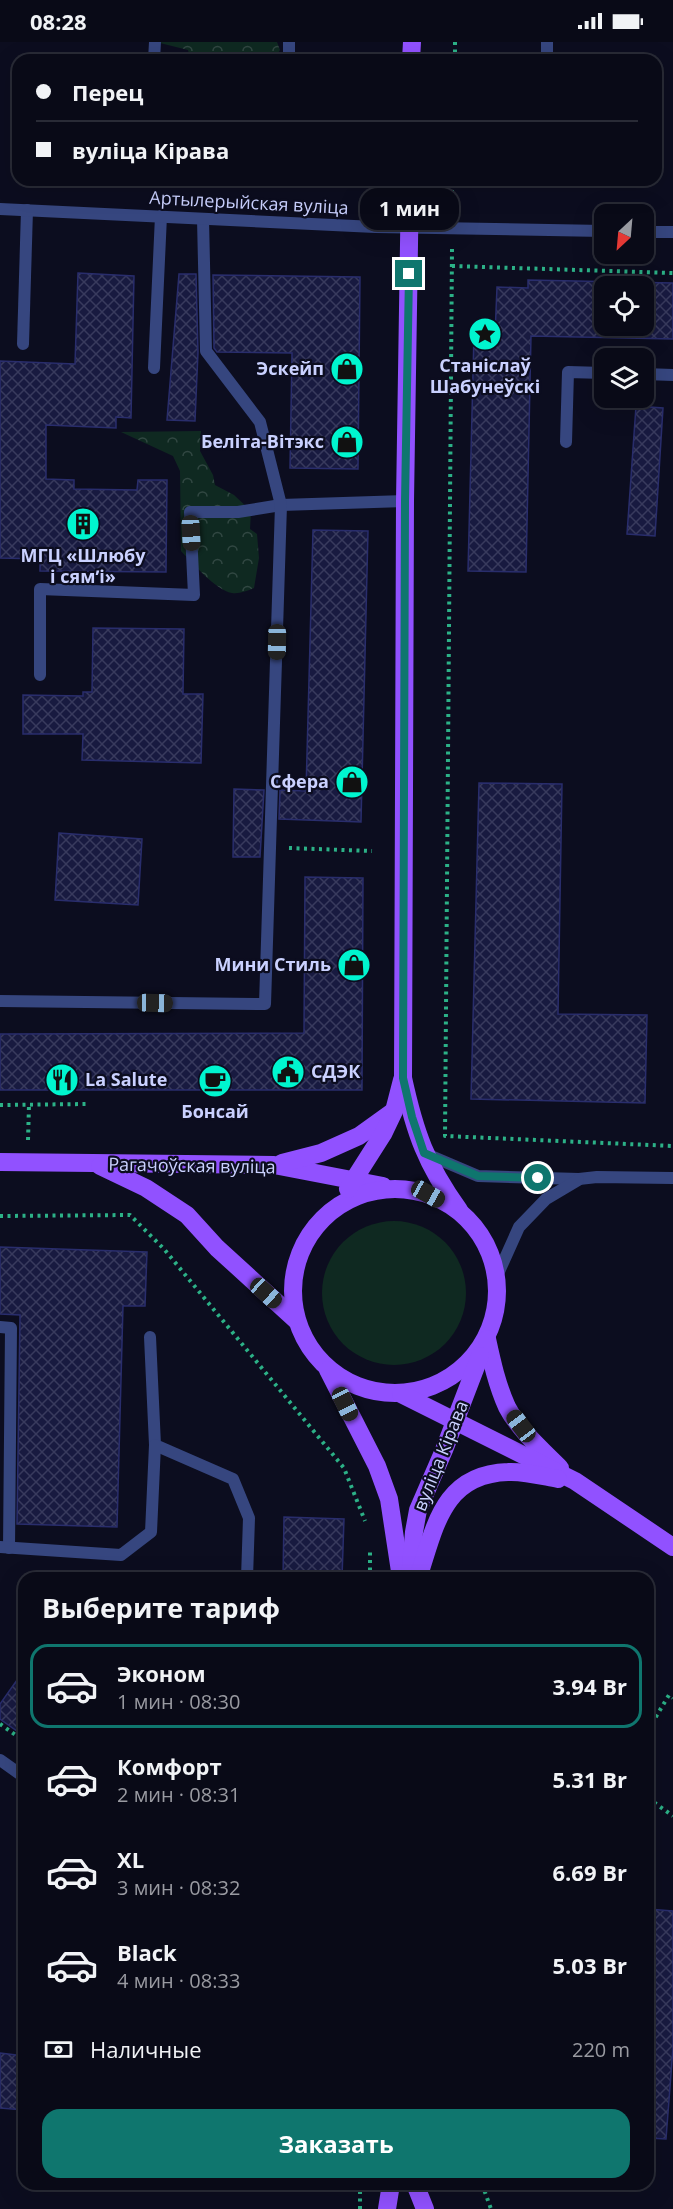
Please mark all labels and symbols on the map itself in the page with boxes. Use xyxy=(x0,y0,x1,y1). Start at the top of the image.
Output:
street label: Артылерыйская вуліца xyxy=(149,185,349,219)
callout: 1 мин xyxy=(360,187,458,229)
north arrow xyxy=(594,204,654,264)
route end xyxy=(395,260,422,287)
place icon: Станіслаў Шабунеўскі xyxy=(467,316,503,352)
shop icon: Эскейп xyxy=(329,351,365,387)
place label: Станіслаў Шабунеўскі xyxy=(430,353,540,398)
place label: Эскейп xyxy=(256,356,324,380)
shop icon: Беліта-Вітэкс xyxy=(329,424,365,460)
place label: Беліта-Вітэкс xyxy=(201,429,324,453)
building icon: МГЦ «Шлюбу і сямʼі» xyxy=(65,506,101,542)
car xyxy=(181,515,201,551)
place label: МГЦ «Шлюбу і сямʼі» xyxy=(20,543,146,588)
car xyxy=(268,624,286,660)
shop icon: Сфера xyxy=(334,764,370,800)
place label: Сфера xyxy=(270,769,329,793)
shop icon: Мини Стиль xyxy=(336,947,372,983)
place label: Мини Стиль xyxy=(214,952,331,976)
car xyxy=(137,994,173,1012)
public building icon: СДЭК xyxy=(270,1054,306,1090)
place label: СДЭК xyxy=(311,1059,361,1083)
restaurant icon: La Salute xyxy=(44,1062,80,1098)
cafe icon: Бонсай xyxy=(197,1063,233,1099)
place label: La Salute xyxy=(85,1067,167,1091)
place label: Бонсай xyxy=(181,1099,249,1123)
street label: Рагачоўская вуліца xyxy=(108,1152,276,1178)
route start xyxy=(524,1164,551,1191)
car xyxy=(408,1177,448,1211)
car xyxy=(247,1274,285,1312)
car xyxy=(329,1384,361,1424)
street label: вуліца Кірава xyxy=(407,1397,473,1514)
car xyxy=(503,1406,539,1446)

